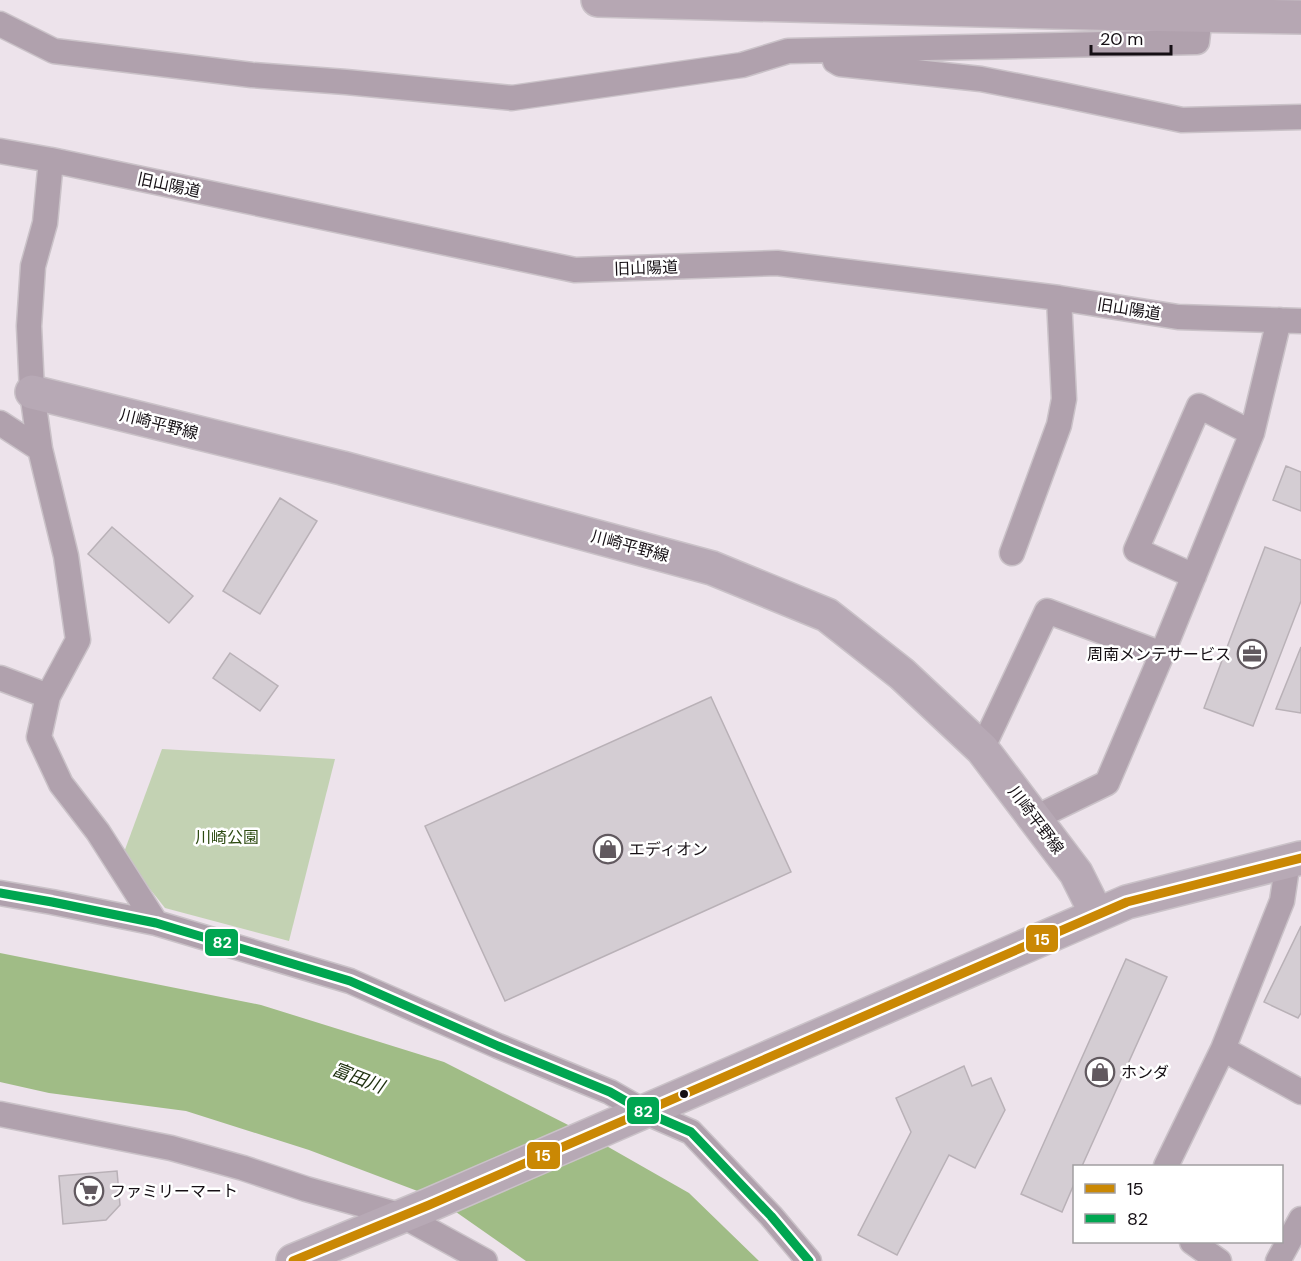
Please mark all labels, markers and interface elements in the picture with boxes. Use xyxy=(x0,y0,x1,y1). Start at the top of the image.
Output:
scale bar xyxy=(1091,18,1170,56)
text: 20 m xyxy=(1100,27,1143,51)
street label: 旧山陽道 xyxy=(136,168,202,202)
street label: 旧山陽道 xyxy=(614,256,678,280)
street label: 旧山陽道 xyxy=(1096,294,1162,324)
street label: 川崎平野線 xyxy=(118,404,200,444)
street label: 川崎平野線 xyxy=(589,526,671,566)
office icon: 周南メンテサービス xyxy=(1236,638,1268,670)
place label: 周南メンテサービス xyxy=(1087,644,1231,665)
street label: 川崎平野線 xyxy=(1004,782,1068,858)
park label: 川崎公園 xyxy=(195,827,259,848)
shop icon: エディオン xyxy=(592,833,624,865)
place label: エディオン xyxy=(629,839,708,860)
line badge: 15 xyxy=(1025,924,1059,953)
line badge: 82 xyxy=(204,928,239,957)
text: 15 xyxy=(1034,929,1050,950)
text: 82 xyxy=(212,932,232,953)
shop icon: ホンダ xyxy=(1084,1056,1116,1088)
water label: 富田川 xyxy=(328,1057,389,1100)
place label: ホンダ xyxy=(1121,1062,1169,1083)
unlabelled marker xyxy=(678,1088,690,1100)
line badge: 82 xyxy=(626,1096,660,1125)
text: 82 xyxy=(633,1101,653,1122)
line badge: 15 xyxy=(526,1141,561,1170)
text: 15 xyxy=(535,1145,551,1166)
legend xyxy=(1073,1165,1283,1243)
supermarket icon: ファミリーマート xyxy=(73,1175,105,1207)
text: 15 xyxy=(1127,1177,1144,1201)
place label: ファミリーマート xyxy=(110,1181,238,1202)
text: 82 xyxy=(1127,1207,1148,1231)

